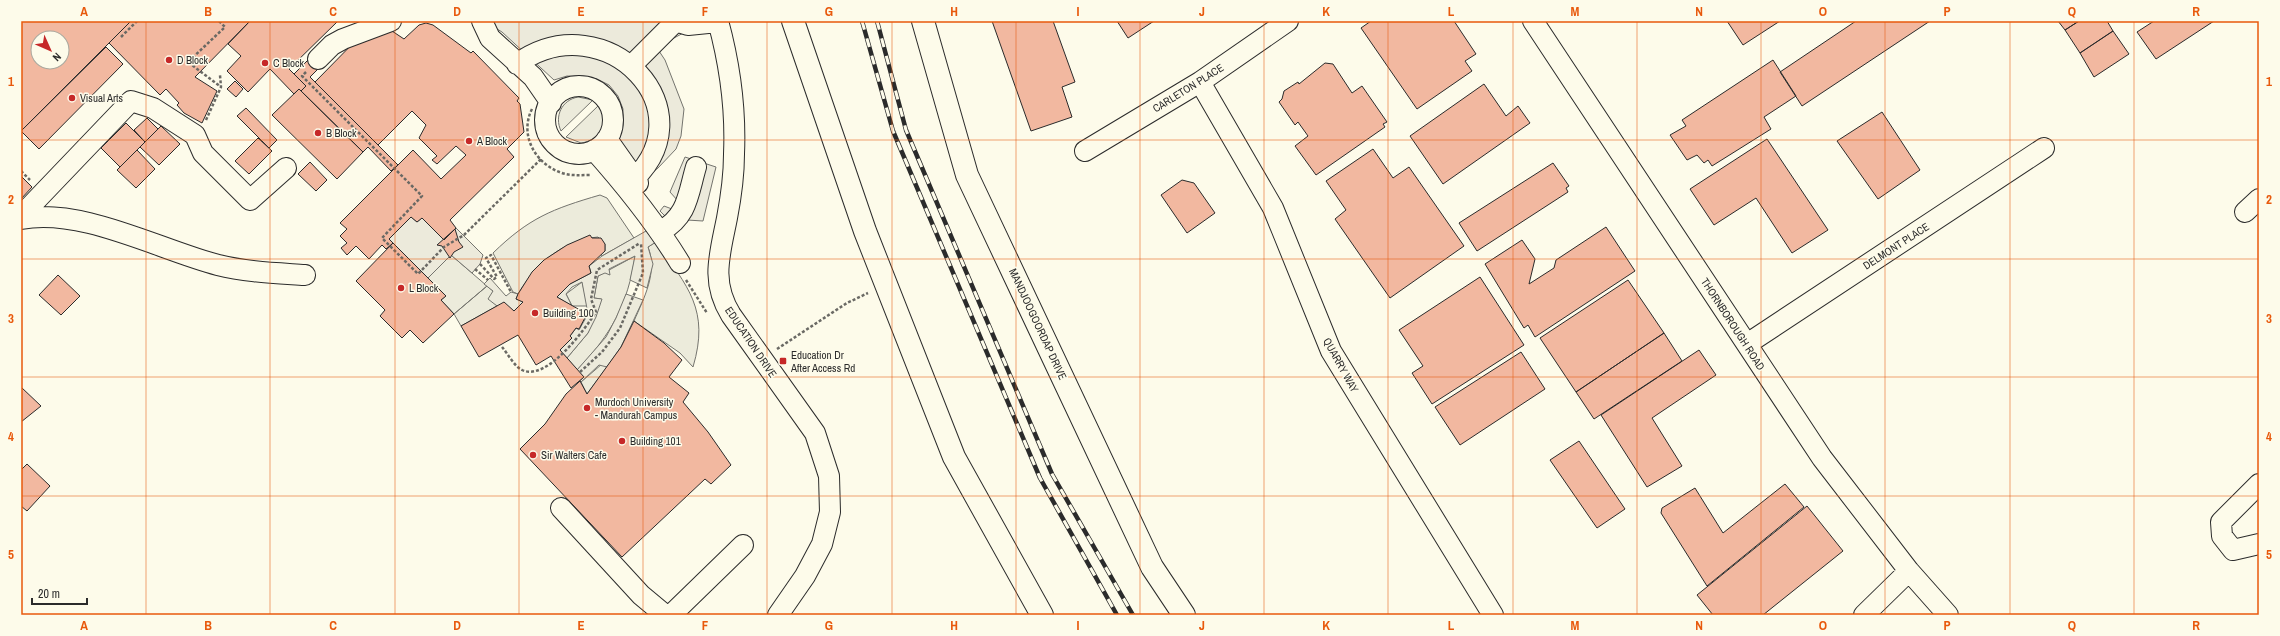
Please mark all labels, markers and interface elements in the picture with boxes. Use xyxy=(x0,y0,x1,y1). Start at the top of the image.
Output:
text: A xyxy=(80,3,88,20)
text: B xyxy=(204,3,212,20)
text: C xyxy=(329,3,337,20)
text: D xyxy=(453,3,461,20)
text: E xyxy=(577,3,585,20)
text: F xyxy=(702,3,709,20)
text: G xyxy=(825,3,833,20)
text: H xyxy=(950,3,958,20)
text: I xyxy=(1077,3,1080,20)
text: J xyxy=(1199,3,1205,20)
text: K xyxy=(1322,3,1330,20)
text: L xyxy=(1448,3,1455,20)
text: M xyxy=(1571,3,1580,20)
text: N xyxy=(1695,3,1703,20)
text: O xyxy=(1819,3,1827,20)
text: P xyxy=(1943,3,1951,20)
text: Q xyxy=(2068,3,2076,20)
text: R xyxy=(2192,3,2200,20)
north arrow xyxy=(30,30,70,70)
text: N xyxy=(50,50,64,64)
place label: D Block xyxy=(177,53,209,67)
marker: D Block xyxy=(164,55,174,65)
place label: C Block xyxy=(273,56,305,70)
marker: C Block xyxy=(260,58,270,68)
street label: CARLETON PLACE xyxy=(1150,61,1226,115)
text: 1 xyxy=(8,73,14,90)
text: 1 xyxy=(2266,73,2272,90)
place label: Visual Arts xyxy=(80,91,123,105)
marker: Visual Arts xyxy=(67,93,77,103)
place label: B Block xyxy=(326,126,357,140)
marker: B Block xyxy=(313,128,323,138)
place label: A Block xyxy=(476,134,508,148)
marker: A Block xyxy=(464,136,474,146)
text: 2 xyxy=(8,191,14,208)
text: 2 xyxy=(2266,191,2272,208)
street label: DELMONT PLACE xyxy=(1860,219,1932,273)
street label: MANDJOOGOORDAP DRIVE xyxy=(1006,266,1070,382)
street label: THORNBOROUGH ROAD xyxy=(1698,275,1768,373)
place label: L Block xyxy=(409,281,439,295)
marker: L Block xyxy=(396,283,406,293)
street label: EDUCATION DRIVE xyxy=(722,304,780,380)
place label: Building 100 xyxy=(543,306,594,320)
marker: Building 100 xyxy=(530,308,540,318)
text: 3 xyxy=(8,310,14,327)
text: 3 xyxy=(2266,310,2272,327)
street label: QUARRY WAY xyxy=(1320,335,1362,395)
place label: Education Dr After Access Rd xyxy=(790,348,855,375)
marker: Education Dr After Access Rd xyxy=(778,356,788,366)
place label: Murdoch University - Mandurah Campus xyxy=(595,395,678,422)
marker: Murdoch University - Mandurah Campus xyxy=(582,403,592,413)
text: 4 xyxy=(8,428,14,445)
text: 4 xyxy=(2266,428,2272,445)
place label: Building 101 xyxy=(630,434,681,448)
marker: Building 101 xyxy=(617,436,627,446)
place label: Sir Walters Cafe xyxy=(541,448,607,462)
marker: Sir Walters Cafe xyxy=(528,450,538,460)
text: 5 xyxy=(8,546,14,563)
text: 5 xyxy=(2266,546,2272,563)
scale bar xyxy=(32,580,87,606)
text: 20 m xyxy=(38,586,60,602)
text: A xyxy=(80,617,88,634)
text: B xyxy=(204,617,212,634)
text: C xyxy=(329,617,337,634)
text: D xyxy=(453,617,461,634)
text: E xyxy=(577,617,585,634)
text: F xyxy=(702,617,709,634)
text: G xyxy=(825,617,833,634)
text: H xyxy=(950,617,958,634)
text: I xyxy=(1077,617,1080,634)
text: J xyxy=(1199,617,1205,634)
text: K xyxy=(1322,617,1330,634)
text: L xyxy=(1448,617,1455,634)
text: M xyxy=(1571,617,1580,634)
text: N xyxy=(1695,617,1703,634)
text: O xyxy=(1819,617,1827,634)
text: P xyxy=(1943,617,1951,634)
text: Q xyxy=(2068,617,2076,634)
text: R xyxy=(2192,617,2200,634)

